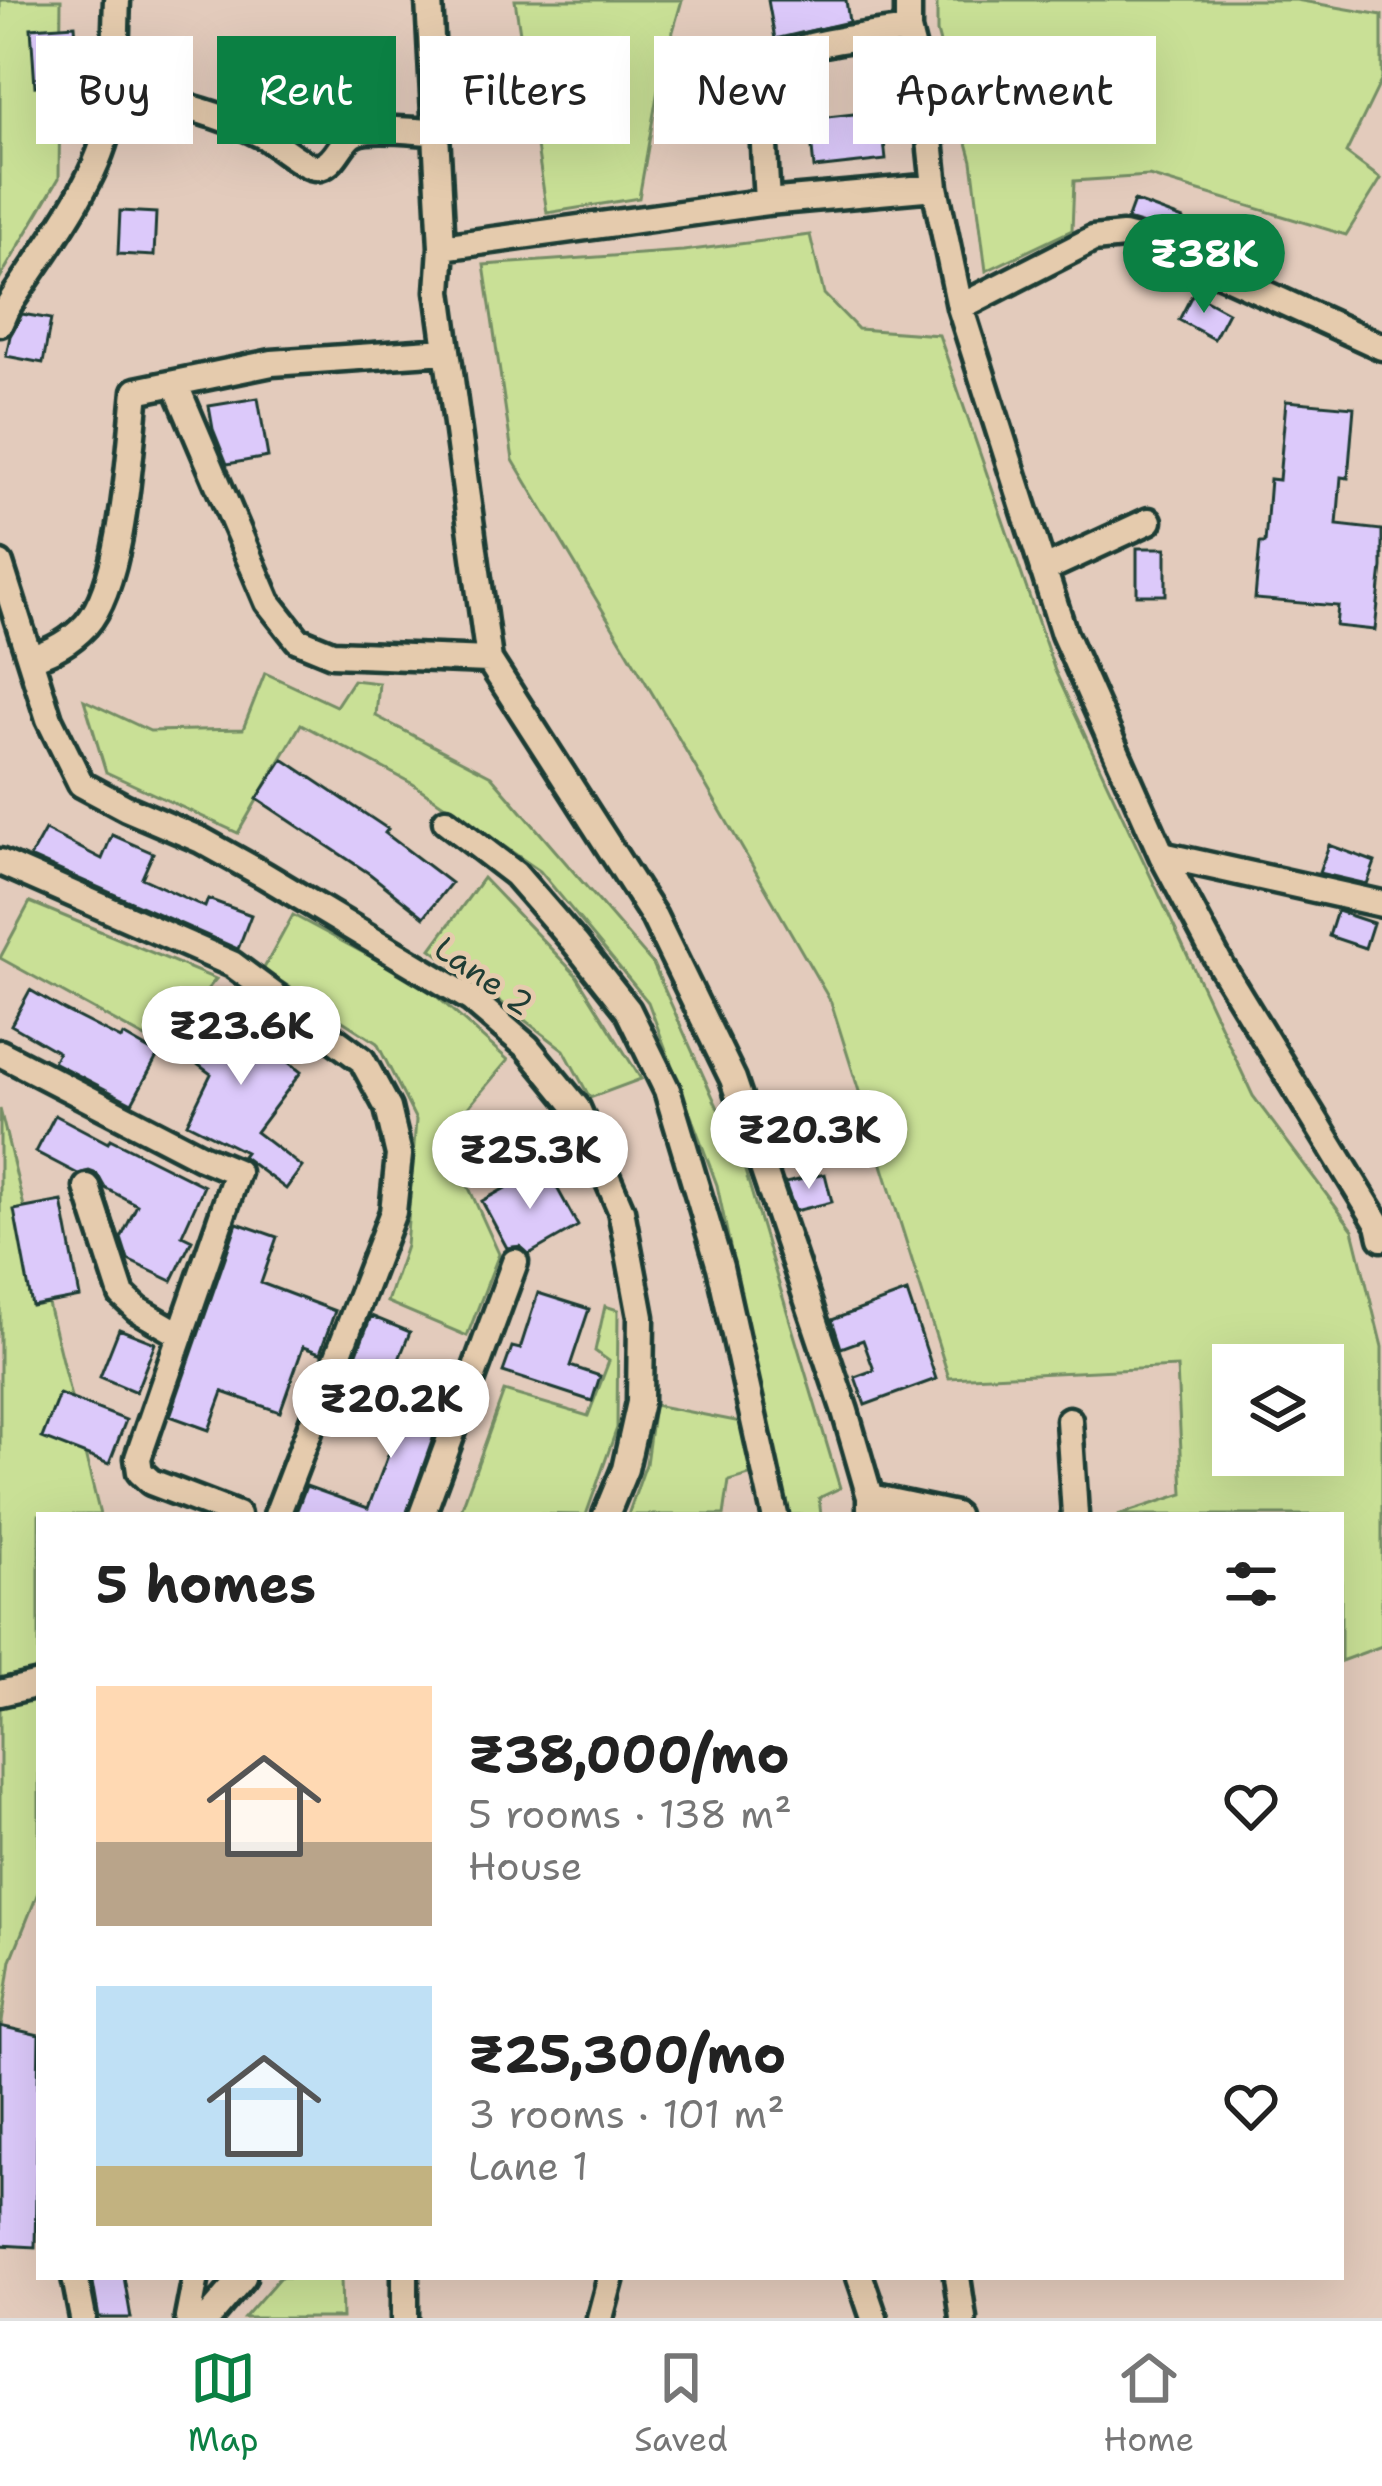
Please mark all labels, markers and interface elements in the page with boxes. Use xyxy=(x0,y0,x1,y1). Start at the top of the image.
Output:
chip: Buy xyxy=(36,36,193,144)
chip: Rent xyxy=(217,36,396,144)
chip: Filters xyxy=(420,36,630,144)
chip: New xyxy=(654,36,829,144)
chip: Apartment xyxy=(853,36,1156,144)
pin: ₹38K xyxy=(1133,214,1275,316)
text: ₹38K xyxy=(1150,227,1258,279)
street label: Lane 2 xyxy=(425,926,543,1026)
pin: ₹23.6K xyxy=(143,986,339,1088)
text: ₹23.6K xyxy=(169,999,313,1051)
pin: ₹20.3K xyxy=(711,1090,907,1192)
text: ₹20.3K xyxy=(737,1103,881,1155)
pin: ₹25.3K xyxy=(432,1110,628,1212)
text: ₹25.3K xyxy=(459,1123,601,1175)
map controls xyxy=(1212,1344,1344,1476)
button: layers xyxy=(1212,1344,1344,1476)
pin: ₹20.2K xyxy=(293,1359,489,1461)
text: ₹20.2K xyxy=(319,1372,463,1424)
text: 5 homes xyxy=(96,1550,316,1618)
icon: filters xyxy=(1218,1551,1284,1617)
text: ₹38,000/mo xyxy=(468,1720,790,1788)
icon: home xyxy=(192,1734,336,1878)
icon: heart xyxy=(1218,1773,1284,1839)
text: 5 rooms · 138 m² xyxy=(468,1788,792,1840)
text: House xyxy=(468,1840,583,1892)
text: ₹25,300/mo xyxy=(468,2020,786,2088)
icon: home xyxy=(192,2034,336,2178)
icon: heart xyxy=(1218,2073,1284,2139)
text: 3 rooms · 101 m² xyxy=(468,2088,785,2140)
text: Lane 1 xyxy=(468,2140,589,2192)
tab: Map xyxy=(188,2345,259,2462)
tab: Saved xyxy=(634,2345,728,2462)
tab: Home xyxy=(1103,2345,1194,2462)

